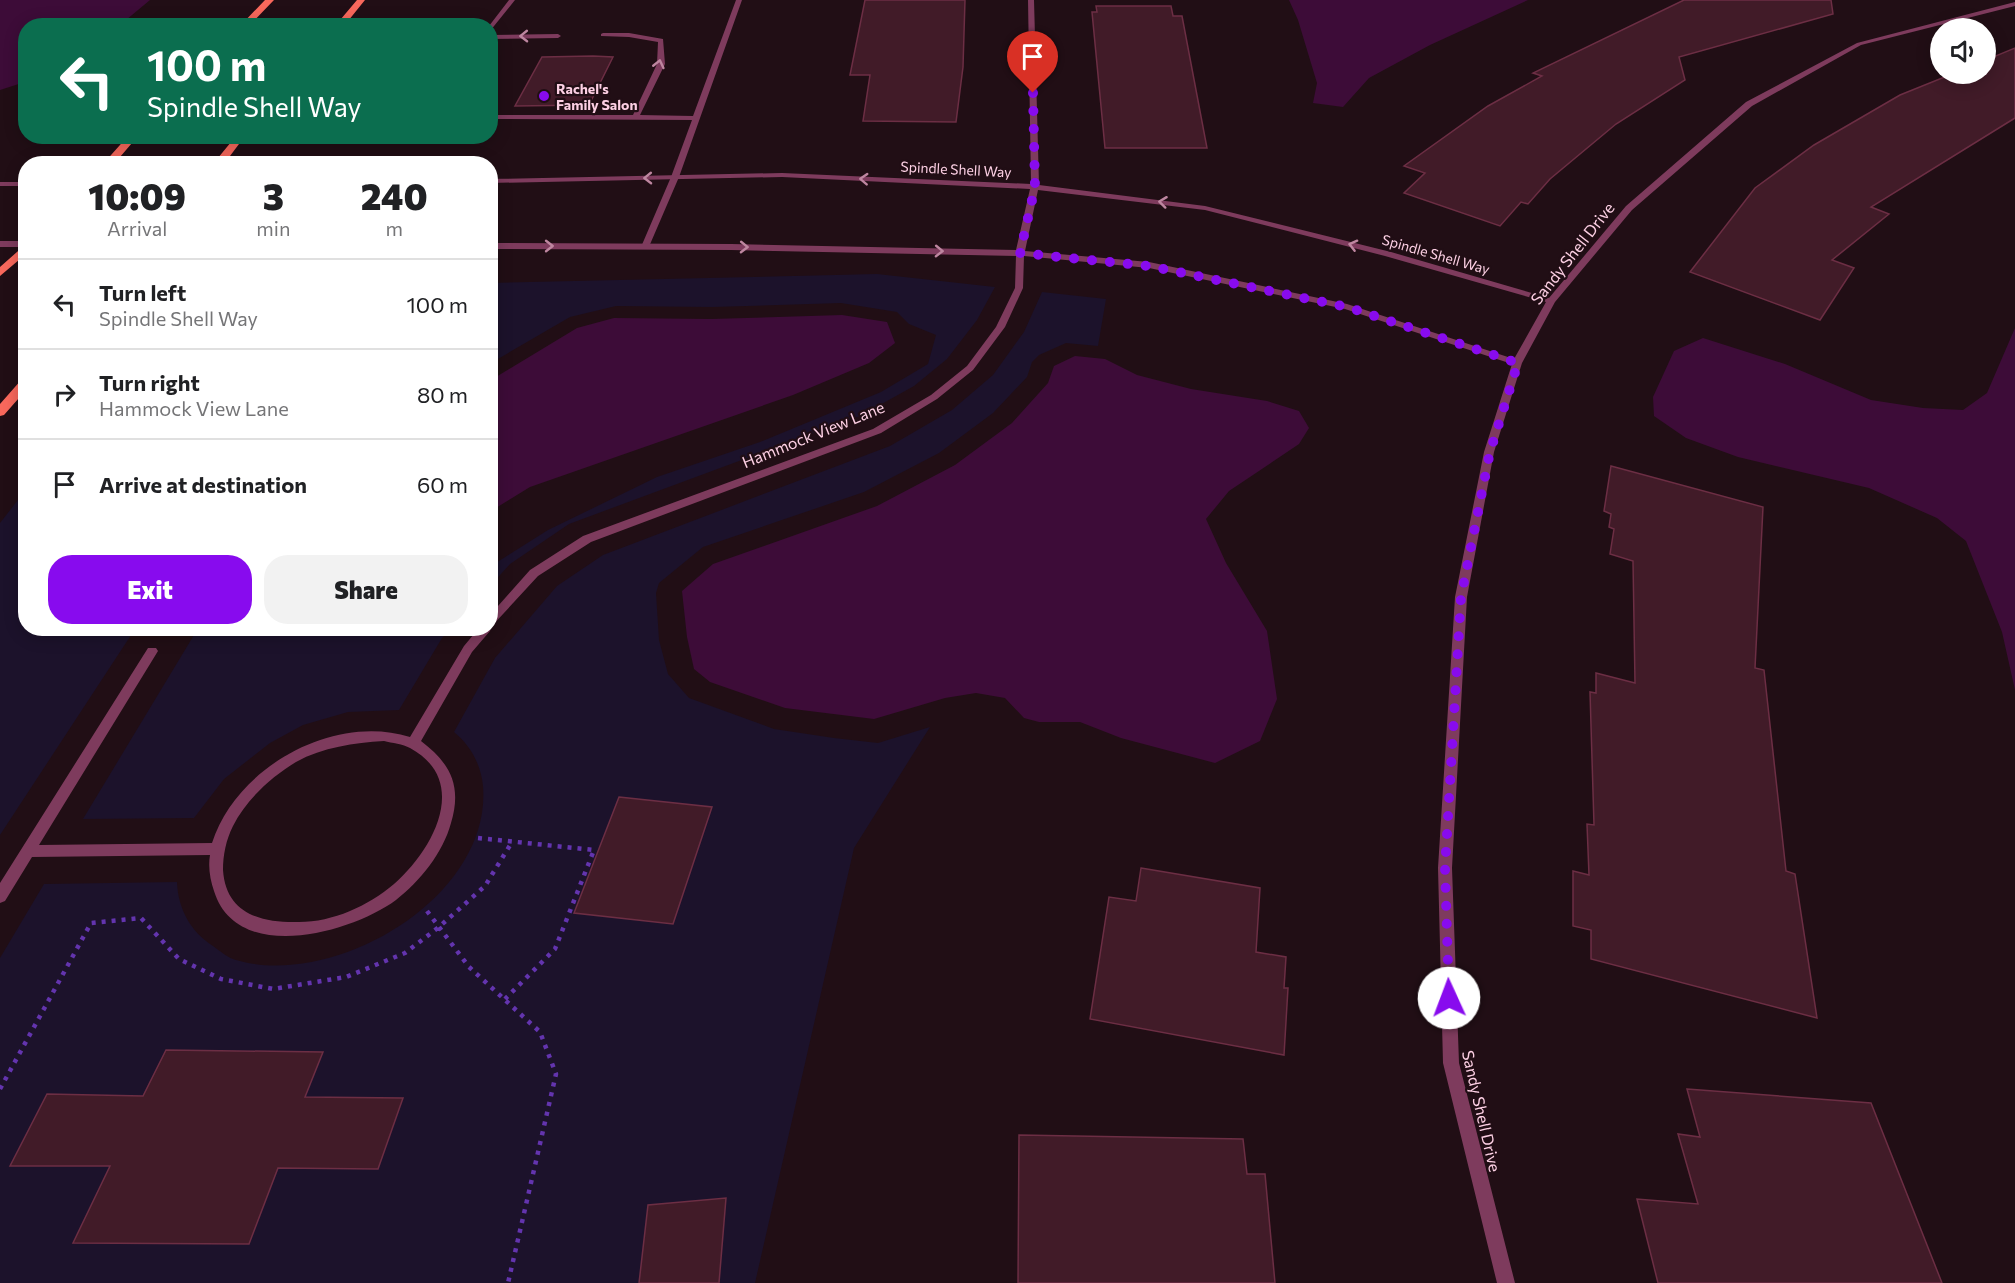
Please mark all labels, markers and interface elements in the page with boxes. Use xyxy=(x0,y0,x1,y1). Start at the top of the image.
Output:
map controls xyxy=(1930,18,1996,84)
button: sound xyxy=(1930,18,1996,84)
one-way arrow xyxy=(520,30,529,43)
pin xyxy=(1007,31,1058,93)
text: 100 m xyxy=(147,38,267,90)
icon: arrive xyxy=(1016,40,1049,73)
icon: left xyxy=(48,42,126,120)
one-way arrow xyxy=(651,59,664,69)
place label: Rachel's Family Salon xyxy=(556,80,638,113)
marker: Rachel's Family Salon xyxy=(537,89,551,103)
text: Spindle Shell Way xyxy=(147,90,361,123)
street label: Spindle Shell Way xyxy=(900,158,1012,180)
one-way arrow xyxy=(644,172,653,184)
one-way arrow xyxy=(859,172,868,185)
text: 10:09 xyxy=(88,173,186,217)
text: 3 xyxy=(263,173,284,217)
text: 240 xyxy=(361,173,428,217)
one-way arrow xyxy=(1158,197,1167,209)
street label: Sandy Shell Drive xyxy=(1526,198,1618,308)
text: Arrival xyxy=(107,216,167,240)
text: min xyxy=(256,216,290,240)
text: m xyxy=(385,216,403,240)
street label: Spindle Shell Way xyxy=(1380,231,1492,277)
one-way arrow xyxy=(544,240,553,252)
one-way arrow xyxy=(1348,240,1359,252)
one-way arrow xyxy=(739,241,748,253)
one-way arrow xyxy=(934,245,943,258)
text: Turn left xyxy=(99,279,186,306)
icon: left xyxy=(48,288,81,321)
text: 100 m xyxy=(406,291,468,318)
text: Spindle Shell Way xyxy=(99,306,258,330)
text: Turn right xyxy=(99,369,200,396)
icon: right xyxy=(48,378,81,411)
text: 80 m xyxy=(417,381,468,408)
text: Hammock View Lane xyxy=(99,396,289,420)
street label: Hammock View Lane xyxy=(739,397,887,471)
icon: arrive xyxy=(48,468,81,501)
text: Arrive at destination xyxy=(99,471,307,498)
text: 60 m xyxy=(417,471,468,498)
button: Exit xyxy=(48,555,252,624)
button: Share xyxy=(264,555,468,624)
position arrow xyxy=(1417,966,1481,1030)
street label: Sandy Shell Drive xyxy=(1459,1048,1505,1174)

